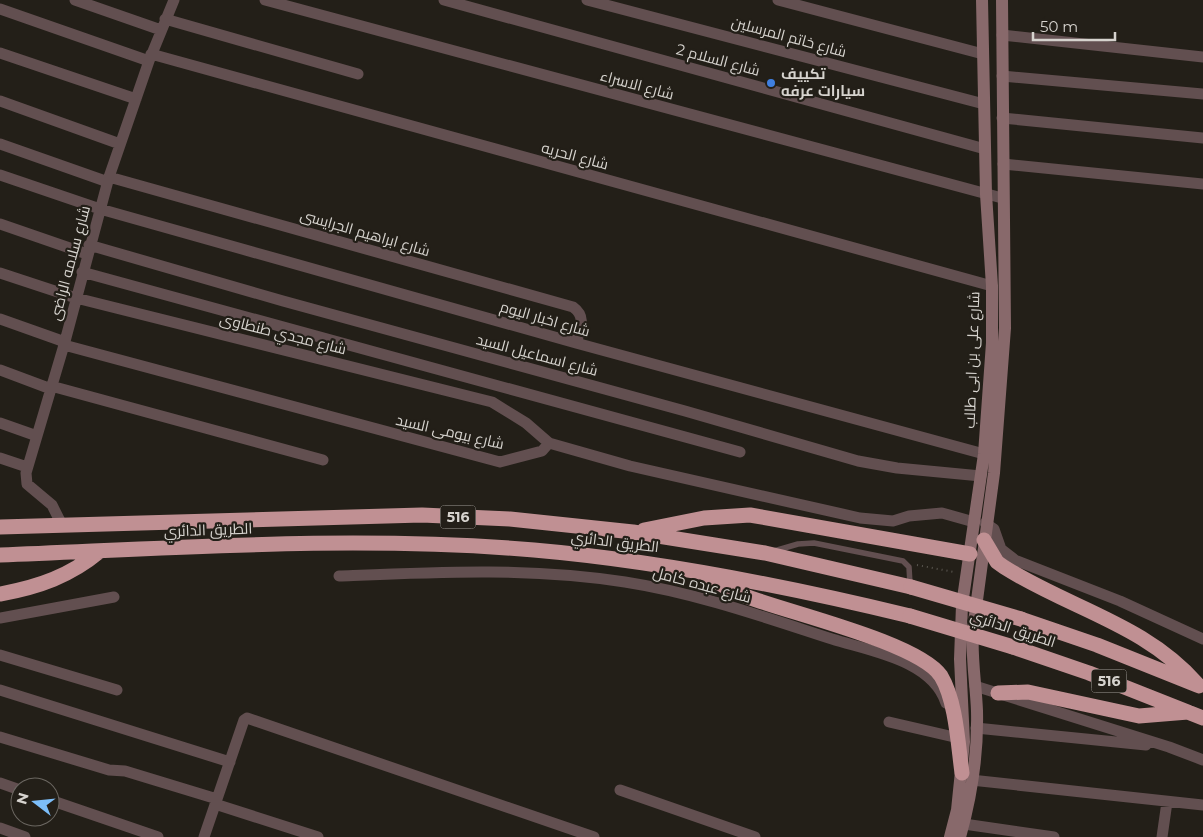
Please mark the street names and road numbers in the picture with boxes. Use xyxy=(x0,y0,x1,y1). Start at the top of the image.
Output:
street label: شارع خاتم المرسلين xyxy=(729,12,849,63)
street label: شارع السلام 2 xyxy=(674,39,762,82)
street label: شارع الاسراء xyxy=(598,66,676,105)
street label: شارع الحريه xyxy=(539,137,611,175)
street label: شارع سلامه الراضى xyxy=(45,203,96,323)
street label: شارع ابراهيم الجرايسى xyxy=(297,205,432,262)
street label: شارع على بن ابى طالب xyxy=(960,291,985,429)
street label: شارع اخبار اليوم xyxy=(497,297,592,342)
street label: شارع مجدي طنطاوى xyxy=(217,309,348,361)
street label: شارع اسماعيل السيد xyxy=(474,329,600,382)
street label: شارع بيومى السيد xyxy=(394,410,506,455)
road number: 516 xyxy=(440,506,476,528)
street label: الطريق الدائري xyxy=(163,518,253,544)
street label: الطريق الدائري xyxy=(570,527,660,559)
street label: شارع عبده كامل xyxy=(650,562,753,609)
street label: الطريق الدائري xyxy=(967,606,1058,654)
road number: 516 xyxy=(1092,669,1126,692)

